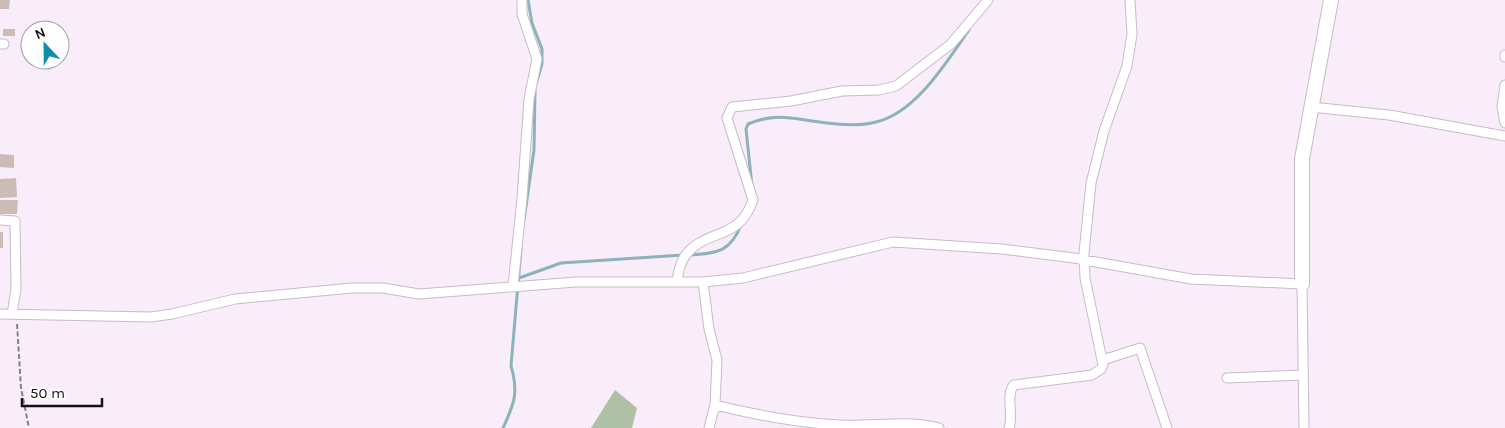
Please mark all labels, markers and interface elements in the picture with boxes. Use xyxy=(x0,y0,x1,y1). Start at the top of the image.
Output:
north arrow xyxy=(20,20,70,70)
text: N xyxy=(32,24,48,43)
scale bar xyxy=(22,376,102,408)
text: 50 m xyxy=(30,384,65,402)

